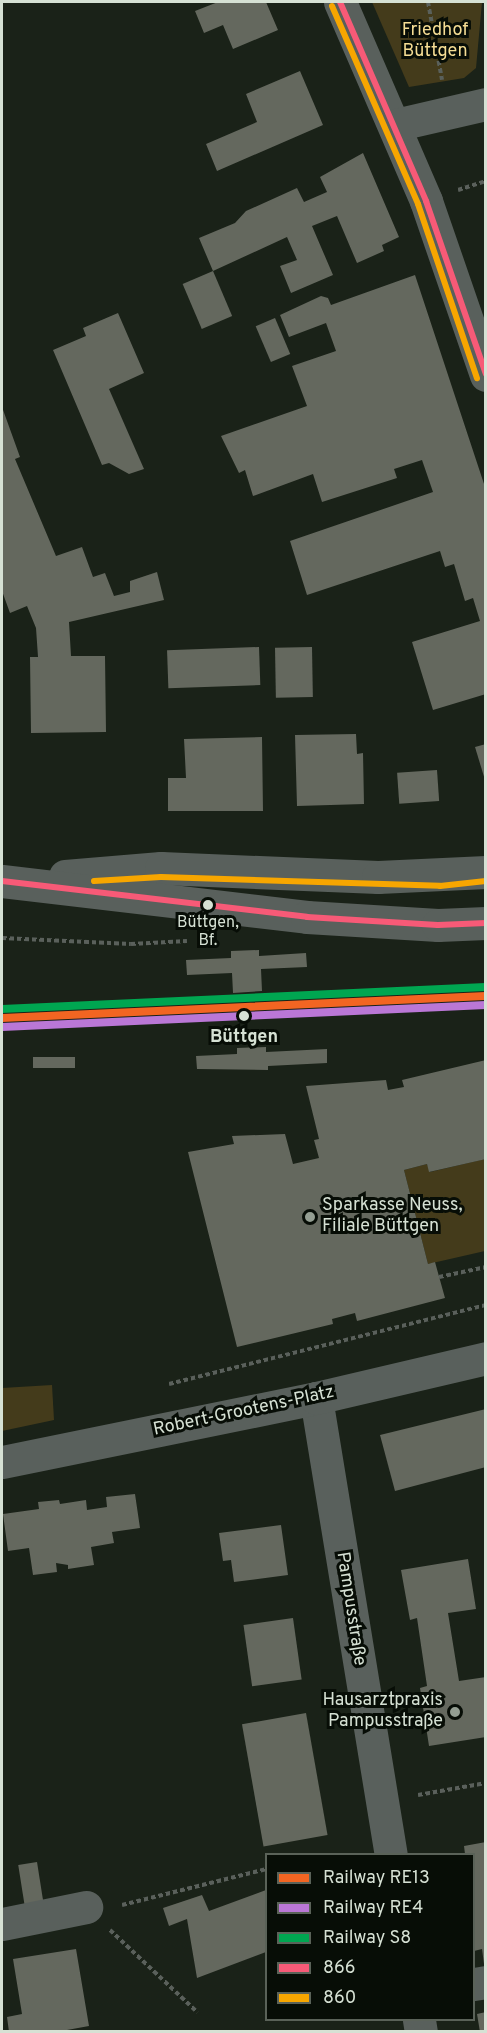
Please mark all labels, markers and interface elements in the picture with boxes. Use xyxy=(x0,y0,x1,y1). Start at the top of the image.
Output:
park label: Friedhof Büttgen xyxy=(402,21,468,63)
marker: Büttgen, Bf. xyxy=(202,899,214,911)
place label: Büttgen, Bf. xyxy=(177,913,239,951)
marker: Büttgen xyxy=(235,1007,253,1025)
place label: Büttgen xyxy=(210,1027,278,1049)
place label: Sparkasse Neuss, Filiale Büttgen xyxy=(322,1196,463,1238)
marker: Sparkasse Neuss, Filiale Büttgen xyxy=(303,1210,317,1224)
street label: Robert-Grootens-Platz xyxy=(152,1382,336,1442)
street label: Pampusstraße xyxy=(330,1551,370,1667)
place label: Hausarztpraxis Pampusstraße xyxy=(323,1691,443,1734)
marker: Hausarztpraxis Pampusstraße xyxy=(448,1705,462,1719)
legend xyxy=(265,1853,475,2021)
text: Railway RE13 xyxy=(323,1867,430,1890)
text: Railway RE4 xyxy=(323,1897,423,1920)
text: Railway S8 xyxy=(323,1927,411,1950)
text: 866 xyxy=(323,1957,356,1980)
text: 860 xyxy=(323,1987,356,2010)

